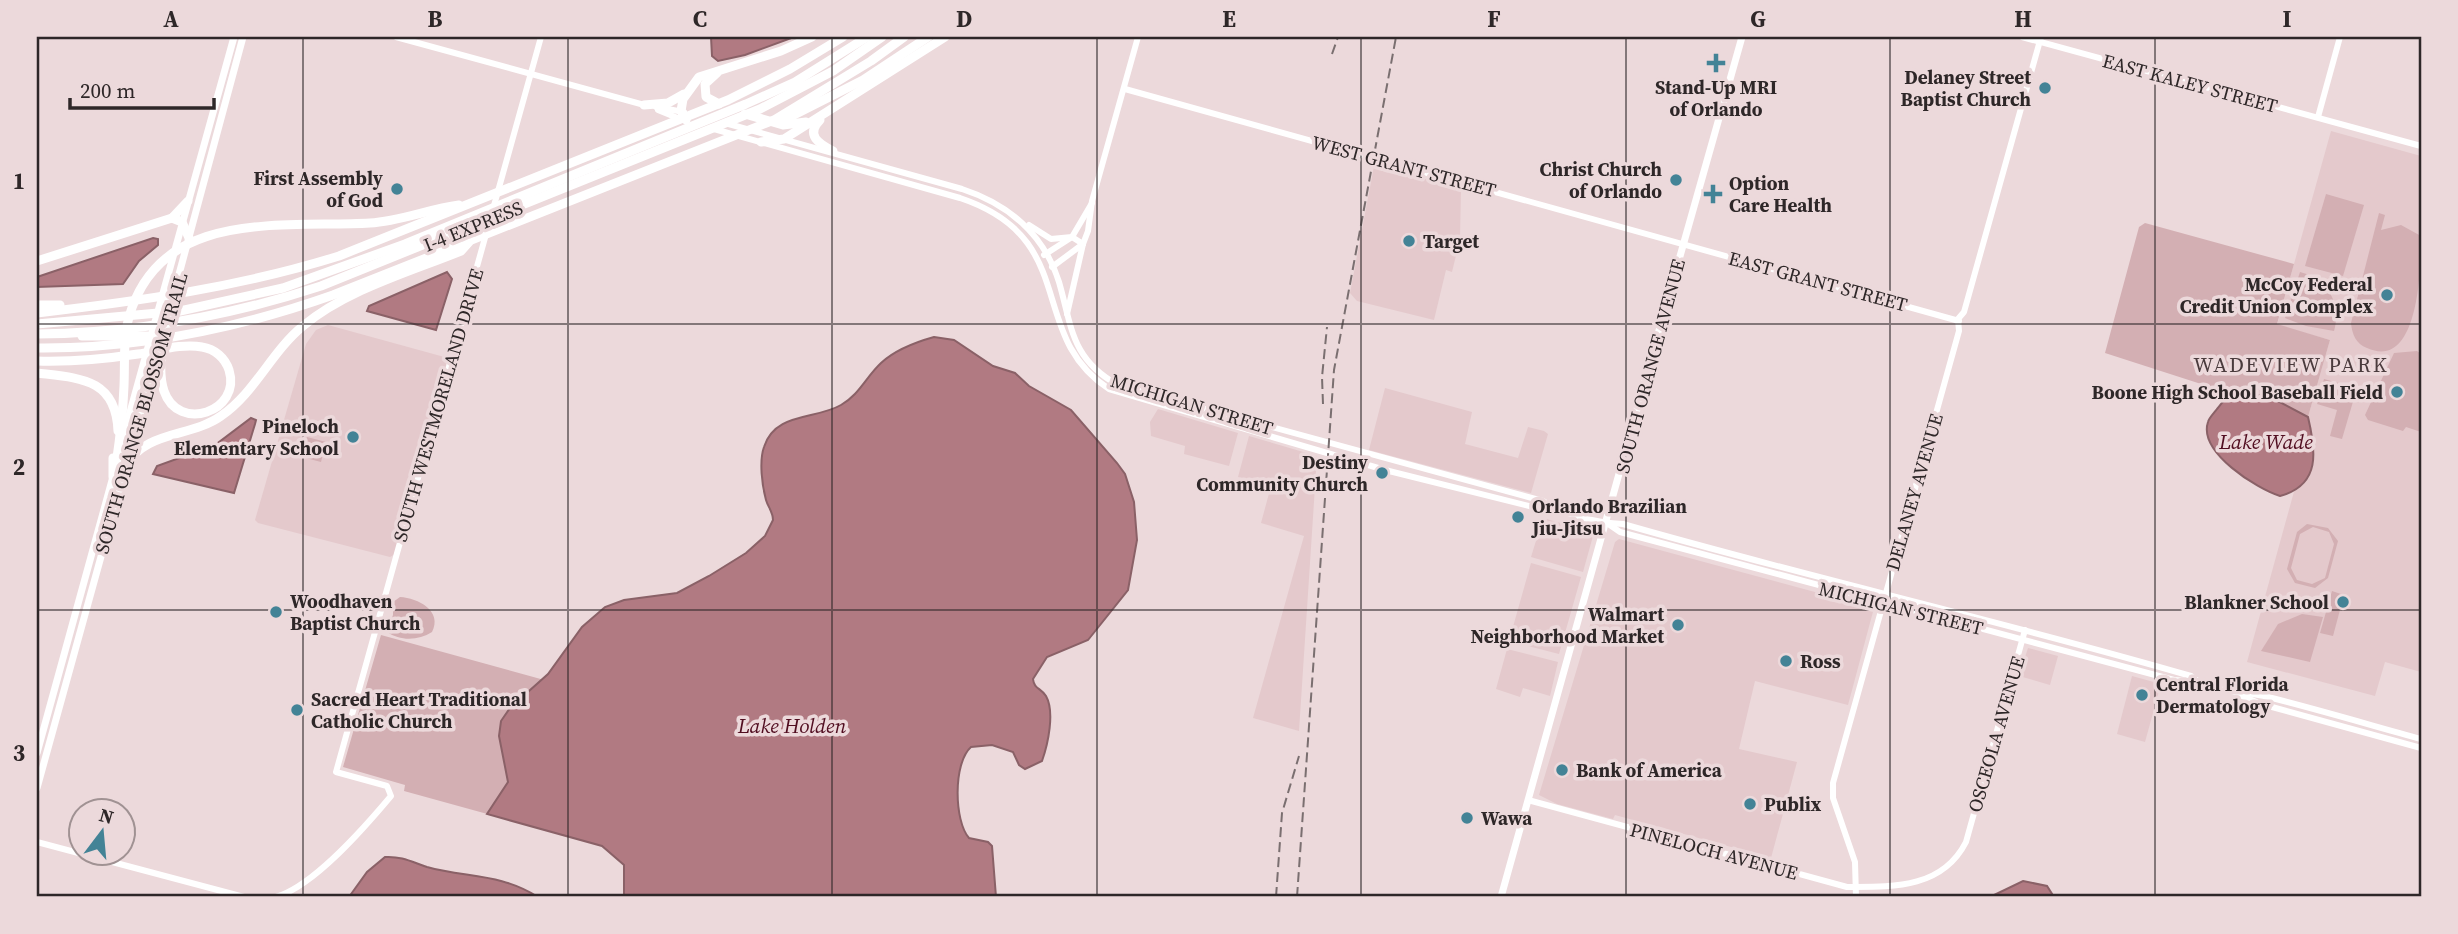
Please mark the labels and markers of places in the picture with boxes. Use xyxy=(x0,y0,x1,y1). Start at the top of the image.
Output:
marker: Stand-Up MRI of Orlando xyxy=(1706,53,1726,73)
place label: Delaney Street Baptist Church xyxy=(1901,64,2031,112)
place label: Stand-Up MRI of Orlando xyxy=(1655,74,1777,122)
marker: Delaney Street Baptist Church xyxy=(2037,80,2053,96)
place label: Christ Church of Orlando xyxy=(1540,156,1662,204)
place label: First Assembly of God xyxy=(253,165,384,213)
place label: Option Care Health xyxy=(1729,170,1832,218)
marker: Christ Church of Orlando xyxy=(1668,172,1684,188)
marker: First Assembly of God xyxy=(389,181,405,197)
marker: Option Care Health xyxy=(1703,184,1723,204)
place label: Target xyxy=(1423,228,1479,254)
marker: Target xyxy=(1401,233,1417,249)
place label: McCoy Federal Credit Union Complex xyxy=(2180,271,2373,319)
marker: McCoy Federal Credit Union Complex xyxy=(2379,287,2395,303)
place label: Boone High School Baseball Field xyxy=(2091,379,2383,405)
marker: Boone High School Baseball Field xyxy=(2389,384,2405,400)
place label: Pineloch Elementary School xyxy=(174,413,339,461)
marker: Pineloch Elementary School xyxy=(345,429,361,445)
place label: Destiny Community Church xyxy=(1196,449,1369,497)
marker: Destiny Community Church xyxy=(1374,465,1390,481)
place label: Orlando Brazilian Jiu-Jitsu xyxy=(1531,493,1687,541)
marker: Orlando Brazilian Jiu-Jitsu xyxy=(1510,509,1526,525)
place label: Woodhaven Baptist Church xyxy=(290,588,421,636)
place label: Blankner School xyxy=(2184,589,2329,615)
marker: Blankner School xyxy=(2335,594,2351,610)
place label: Walmart Neighborhood Market xyxy=(1471,601,1664,649)
marker: Woodhaven Baptist Church xyxy=(268,604,284,620)
marker: Walmart Neighborhood Market xyxy=(1670,617,1686,633)
place label: Ross xyxy=(1800,648,1841,674)
marker: Ross xyxy=(1778,653,1794,669)
place label: Central Florida Dermatology xyxy=(2156,671,2289,719)
place label: Sacred Heart Traditional Catholic Church xyxy=(311,686,527,734)
marker: Central Florida Dermatology xyxy=(2134,687,2150,703)
marker: Sacred Heart Traditional Catholic Church xyxy=(289,702,305,718)
place label: Bank of America xyxy=(1576,757,1723,783)
marker: Bank of America xyxy=(1554,762,1570,778)
place label: Publix xyxy=(1764,791,1822,817)
marker: Publix xyxy=(1742,796,1758,812)
place label: Wawa xyxy=(1481,805,1533,831)
marker: Wawa xyxy=(1459,810,1475,826)

